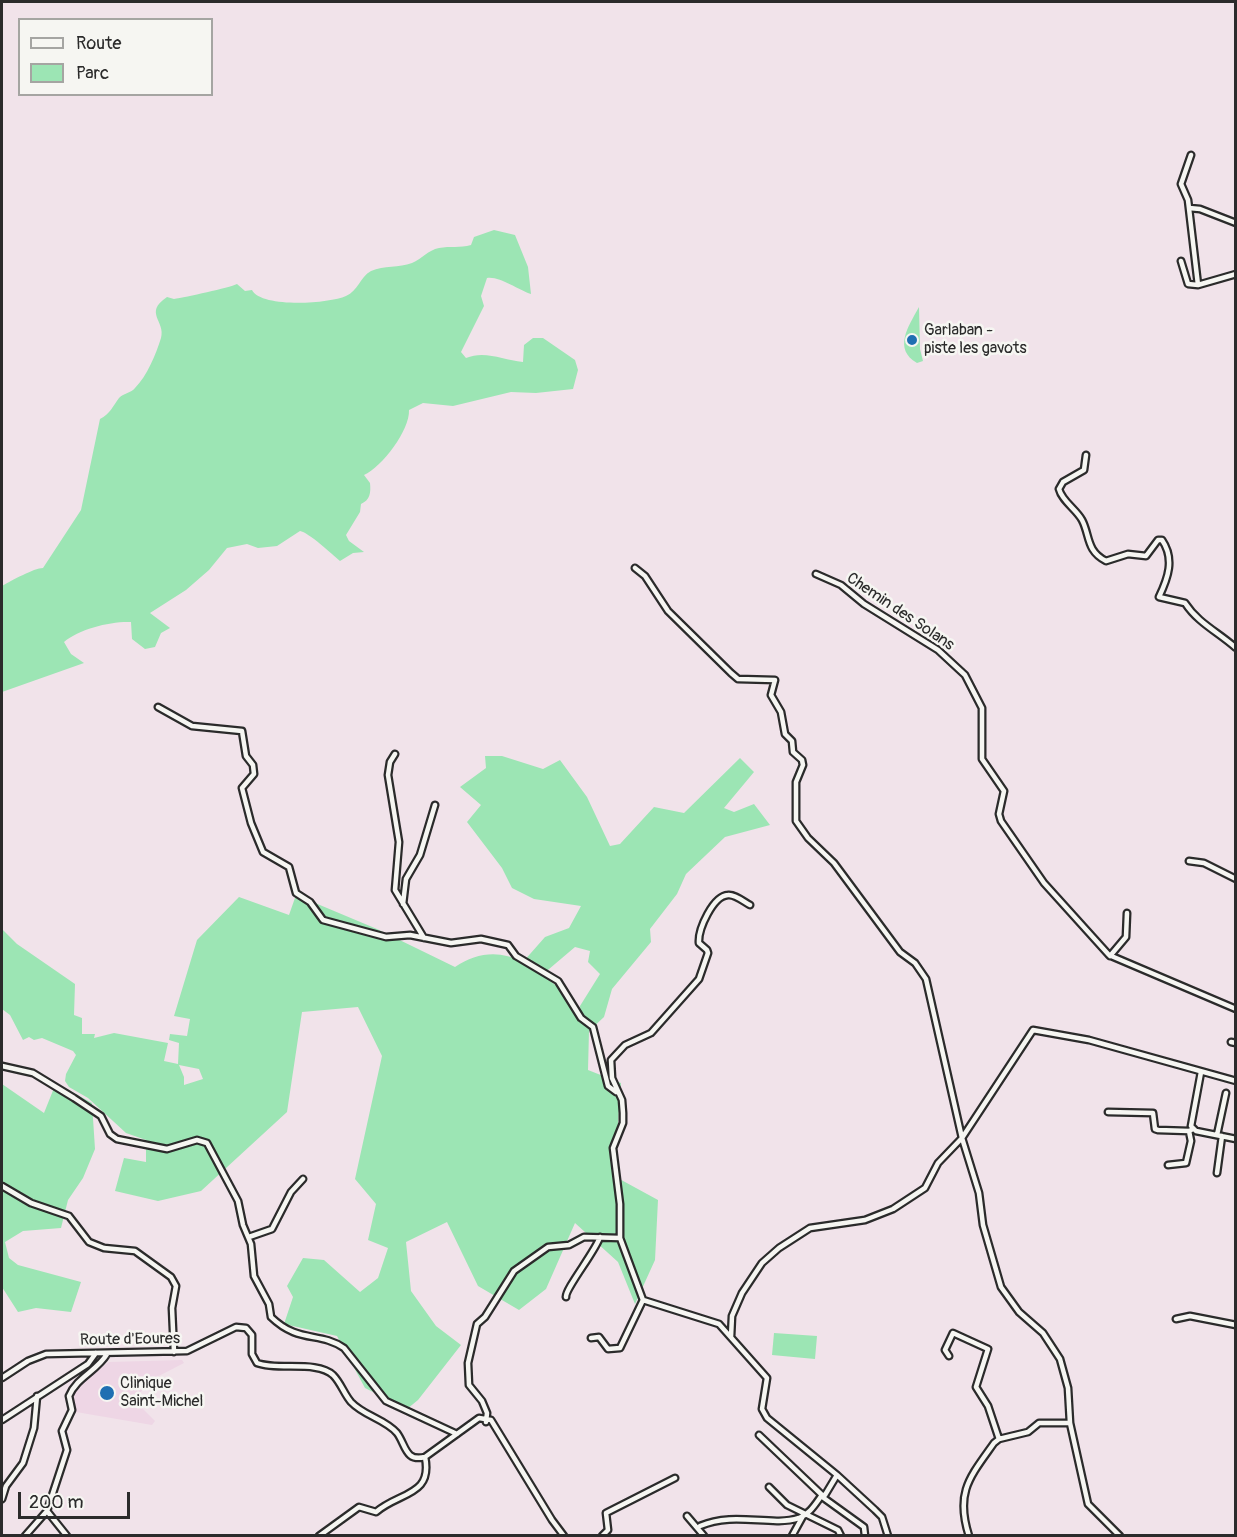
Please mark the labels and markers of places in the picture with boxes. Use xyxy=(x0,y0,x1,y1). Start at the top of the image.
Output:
place label: Garlaban - piste les gavots xyxy=(924,321,1027,359)
marker: Garlaban - piste les gavots xyxy=(905,333,919,347)
place label: Clinique Saint-Michel xyxy=(120,1374,203,1412)
marker: Clinique Saint-Michel xyxy=(98,1384,116,1402)

